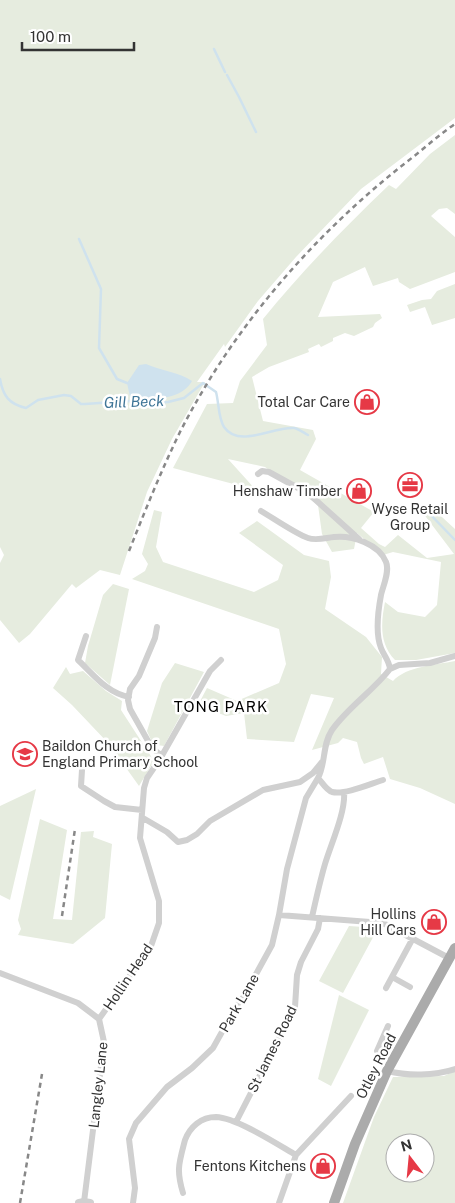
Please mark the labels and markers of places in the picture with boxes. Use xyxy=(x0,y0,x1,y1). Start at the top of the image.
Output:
shop icon: Total Car Care xyxy=(354,389,380,415)
place label: Total Car Care xyxy=(258,394,350,410)
office icon: Wyse Retail Group xyxy=(397,472,423,498)
shop icon: Henshaw Timber xyxy=(346,478,372,504)
place label: Henshaw Timber xyxy=(233,483,342,499)
place label: Wyse Retail Group xyxy=(372,501,448,533)
place label: Baildon Church of England Primary School xyxy=(42,738,198,770)
school or university icon: Baildon Church of England Primary School xyxy=(12,741,38,767)
place label: Hollins Hill Cars xyxy=(360,906,416,938)
shop icon: Hollins Hill Cars xyxy=(421,909,447,935)
shop icon: Fentons Kitchens xyxy=(310,1153,336,1179)
place label: Fentons Kitchens xyxy=(194,1158,306,1174)

